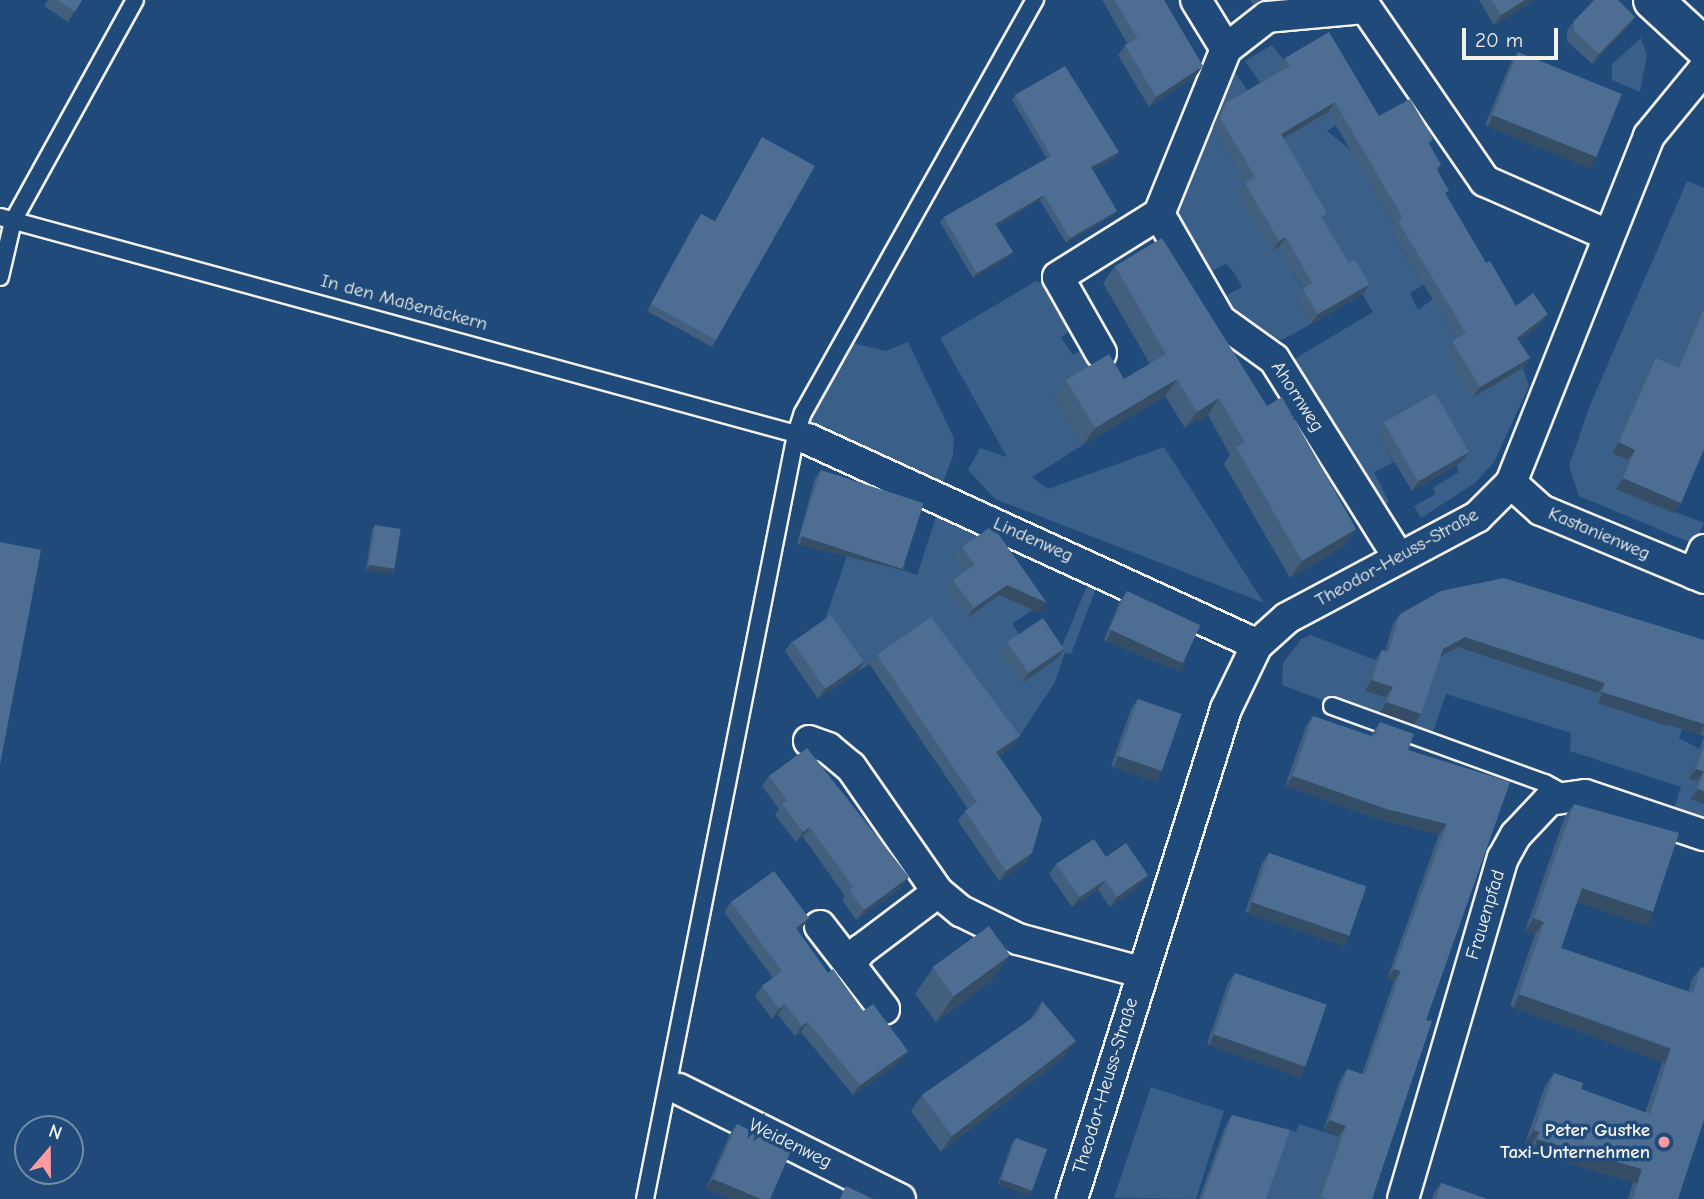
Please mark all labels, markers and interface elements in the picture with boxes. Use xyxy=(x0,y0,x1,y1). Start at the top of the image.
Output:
scale bar xyxy=(1466,14,1562,58)
text: 20 m xyxy=(1475,28,1523,52)
street label: In den Maßenäckern xyxy=(318,270,490,336)
street label: Ahornweg xyxy=(1266,357,1328,437)
street label: Kastanienweg xyxy=(1545,502,1653,566)
street label: Theodor-Heuss-Straße xyxy=(1311,504,1483,612)
street label: Lindenweg xyxy=(990,512,1076,568)
street label: Frauenpfad xyxy=(1462,867,1510,963)
street label: Theodor-Heuss-Straße xyxy=(1068,995,1144,1177)
street label: Weidenweg xyxy=(745,1114,835,1174)
north arrow xyxy=(14,1115,84,1185)
text: N xyxy=(46,1120,65,1145)
place label: Peter Gustke Taxi-Unternehmen xyxy=(1500,1120,1650,1164)
marker: Peter Gustke Taxi-Unternehmen xyxy=(1656,1134,1672,1150)

